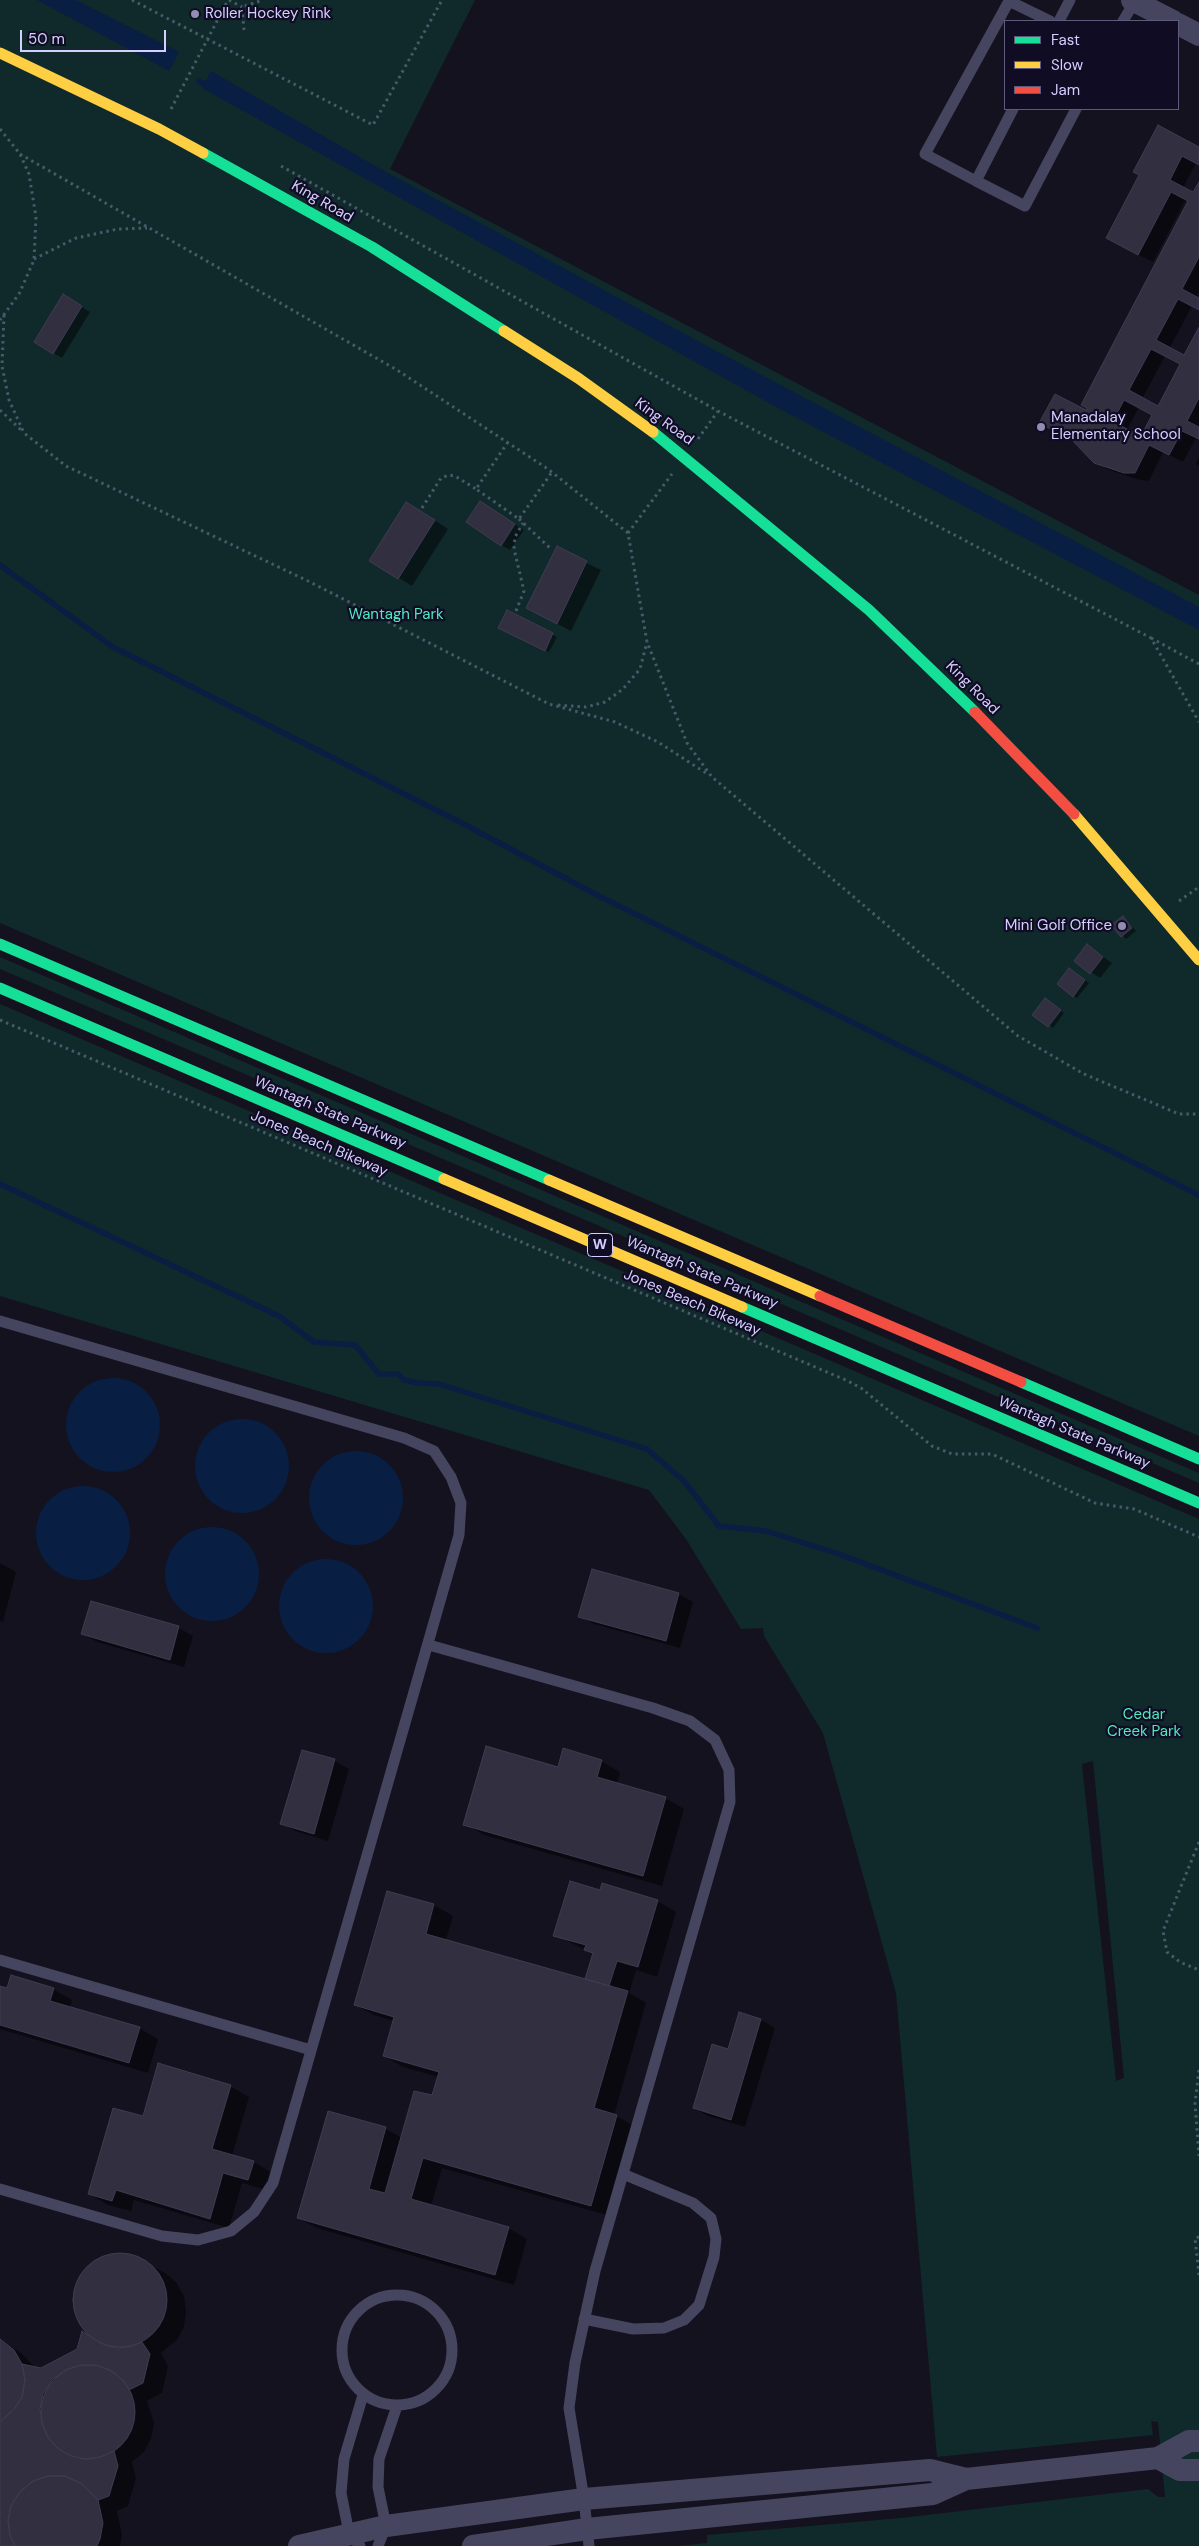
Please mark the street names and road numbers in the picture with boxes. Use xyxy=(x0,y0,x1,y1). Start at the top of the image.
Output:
street label: King Road xyxy=(288,177,356,227)
street label: King Road xyxy=(631,395,697,449)
street label: King Road xyxy=(942,658,1002,718)
street label: Wantagh State Parkway xyxy=(251,1073,409,1153)
street label: Jones Beach Bikeway xyxy=(248,1107,390,1181)
street label: Wantagh State Parkway xyxy=(623,1233,781,1313)
road number: W xyxy=(588,1234,612,1256)
street label: Jones Beach Bikeway xyxy=(621,1266,763,1340)
street label: Wantagh State Parkway xyxy=(995,1393,1153,1473)

